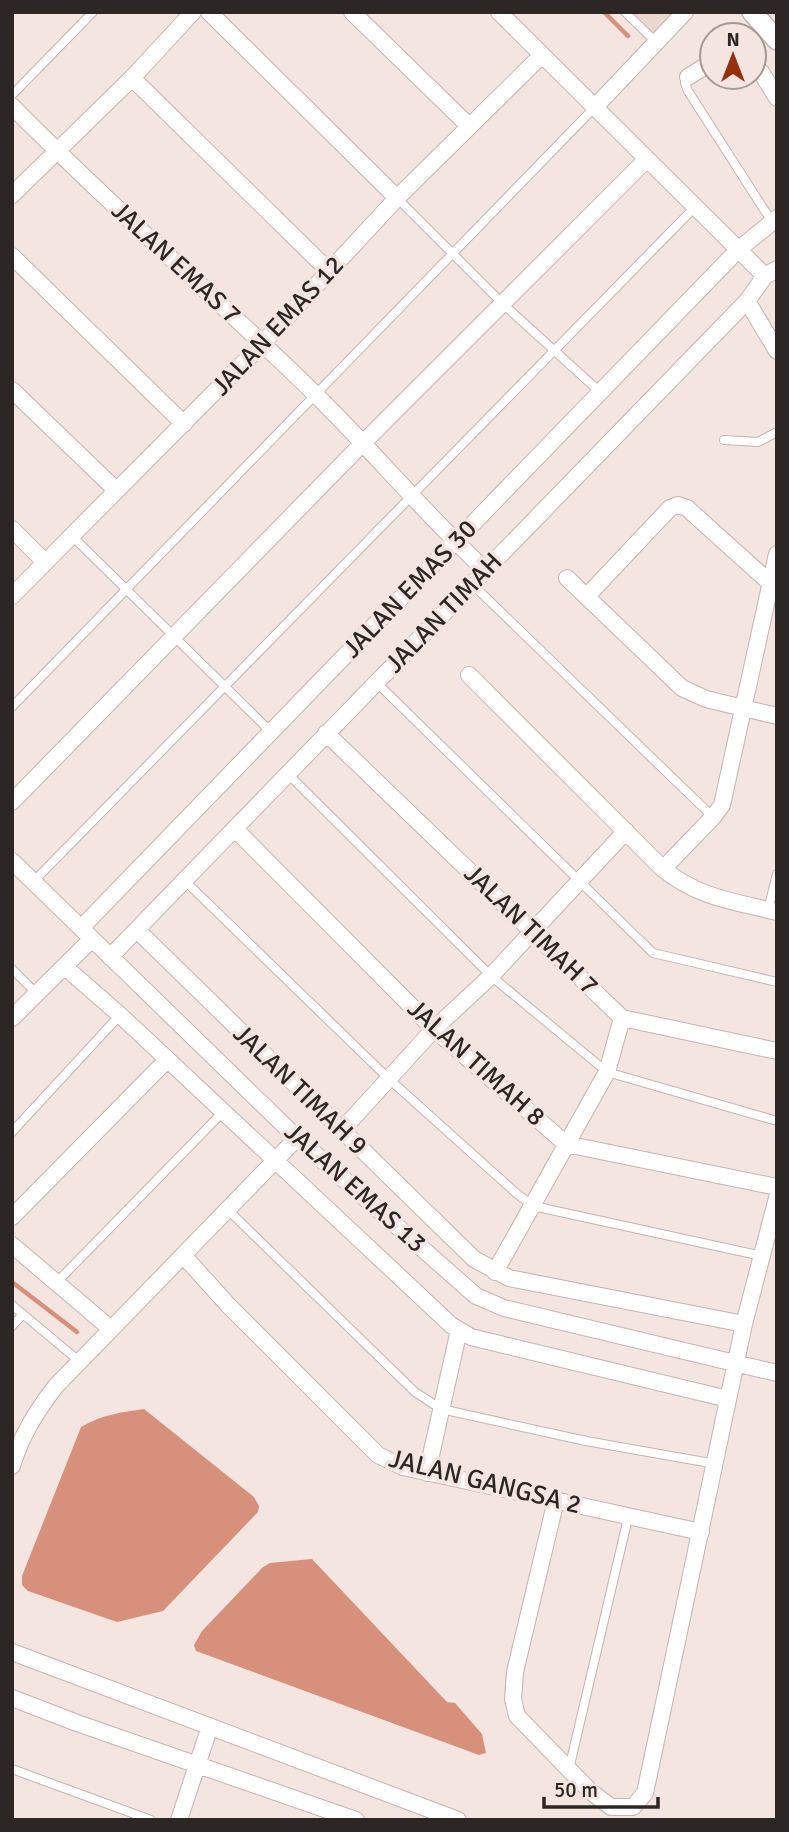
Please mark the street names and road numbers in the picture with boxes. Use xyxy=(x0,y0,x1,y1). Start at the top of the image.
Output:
street label: JALAN EMAS 7 xyxy=(105,195,247,331)
street label: JALAN EMAS 12 xyxy=(205,249,351,403)
street label: JALAN EMAS 30 xyxy=(336,513,484,665)
street label: JALAN TIMAH xyxy=(379,546,509,680)
street label: JALAN TIMAH 7 xyxy=(457,858,605,1002)
street label: JALAN TIMAH 8 xyxy=(401,993,551,1133)
street label: JALAN TIMAH 9 xyxy=(226,1018,374,1162)
street label: JALAN EMAS 13 xyxy=(278,1116,432,1260)
street label: JALAN GANGSA 2 xyxy=(386,1443,584,1521)

